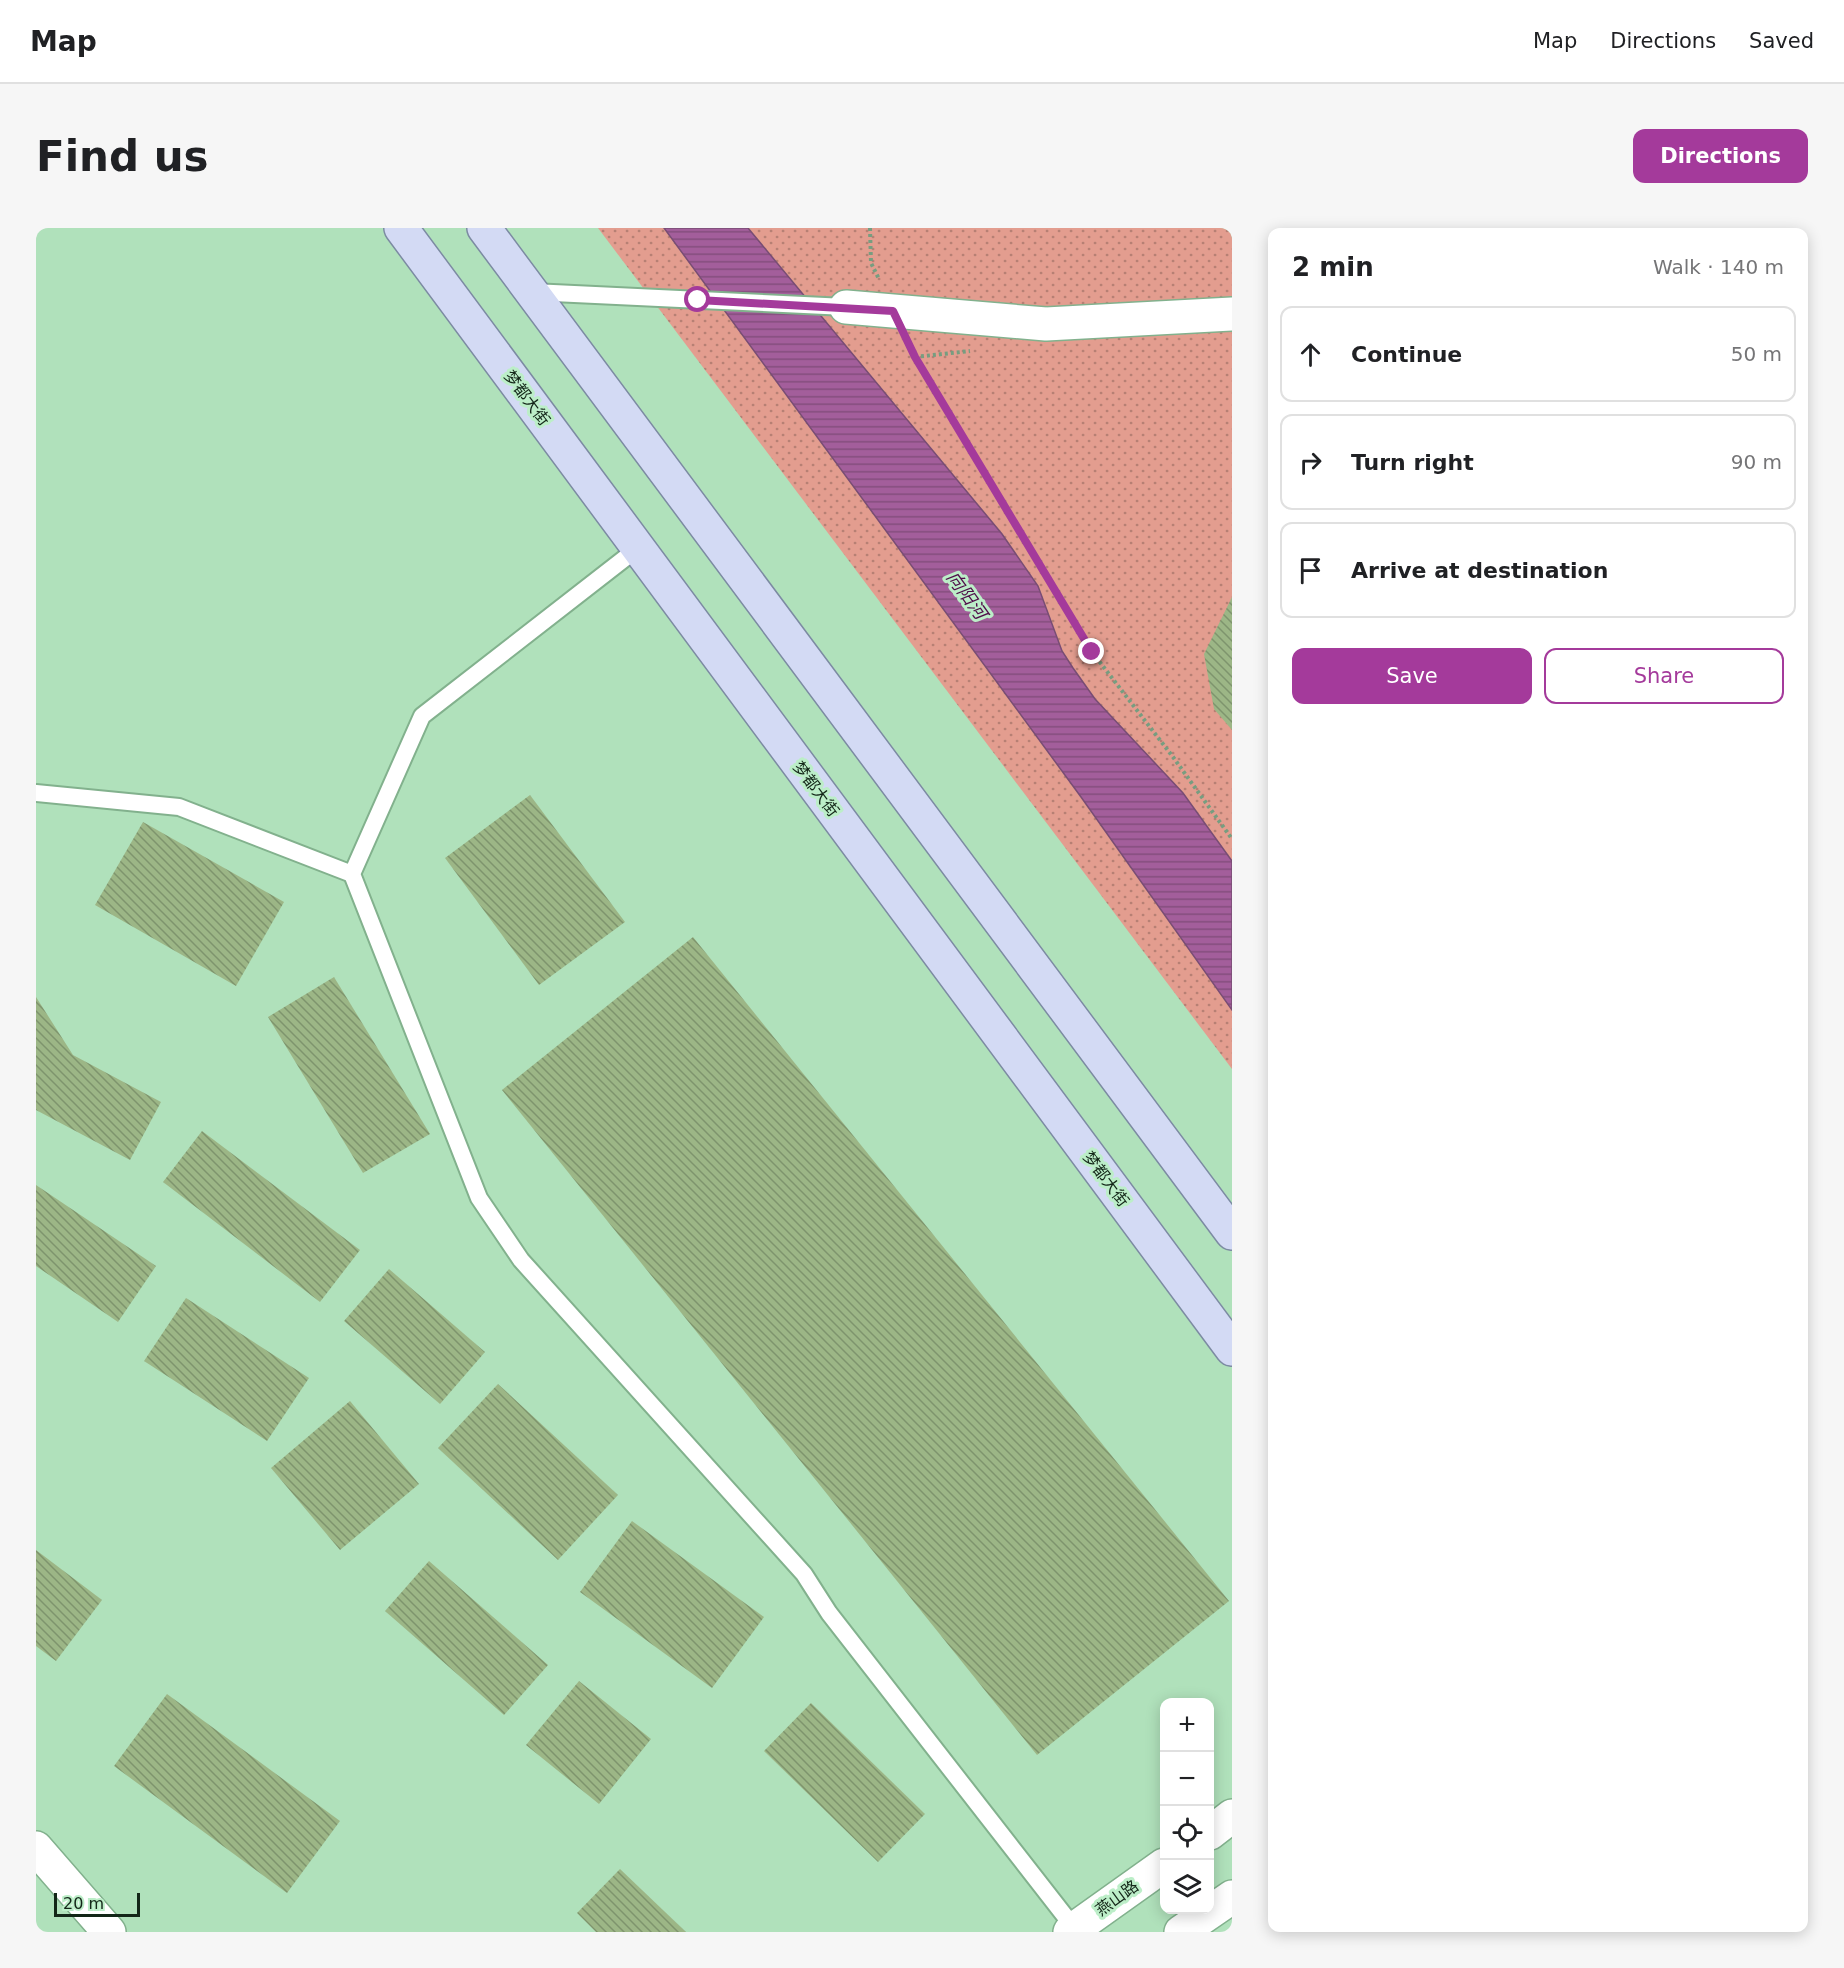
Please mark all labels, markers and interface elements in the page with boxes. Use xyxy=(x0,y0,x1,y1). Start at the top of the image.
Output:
text: Map xyxy=(30,25,97,58)
text: Map xyxy=(1533,29,1577,53)
text: Directions xyxy=(1610,29,1716,53)
text: Saved xyxy=(1749,29,1814,53)
button: Directions xyxy=(1633,129,1808,183)
text: Find us xyxy=(36,132,209,181)
text: 2 min xyxy=(1292,252,1374,282)
text: Walk · 140 m xyxy=(1653,255,1784,279)
route start xyxy=(684,286,710,312)
icon: ahead xyxy=(1294,338,1327,371)
text: Continue xyxy=(1351,342,1462,367)
text: 50 m xyxy=(1731,342,1782,366)
street label: 梦都大街 xyxy=(500,367,554,429)
icon: right xyxy=(1294,446,1327,479)
text: Turn right xyxy=(1351,450,1474,475)
text: 90 m xyxy=(1731,450,1782,474)
icon: arrive xyxy=(1294,554,1327,587)
text: Arrive at destination xyxy=(1351,558,1608,583)
water label: 向阳河 xyxy=(943,567,993,625)
route end xyxy=(1078,638,1104,664)
button: Save xyxy=(1292,648,1532,704)
button: Share xyxy=(1544,648,1784,704)
street label: 梦都大街 xyxy=(789,758,843,820)
street label: 梦都大街 xyxy=(1079,1148,1133,1210)
map controls xyxy=(1160,1698,1214,1914)
button: + xyxy=(1160,1698,1214,1752)
button: − xyxy=(1160,1752,1214,1806)
button: locate xyxy=(1160,1806,1214,1860)
button: layers xyxy=(1160,1860,1214,1914)
street label: 燕山路 xyxy=(1092,1876,1142,1920)
scale bar xyxy=(54,1890,140,1918)
text: 20 m xyxy=(63,1894,104,1913)

